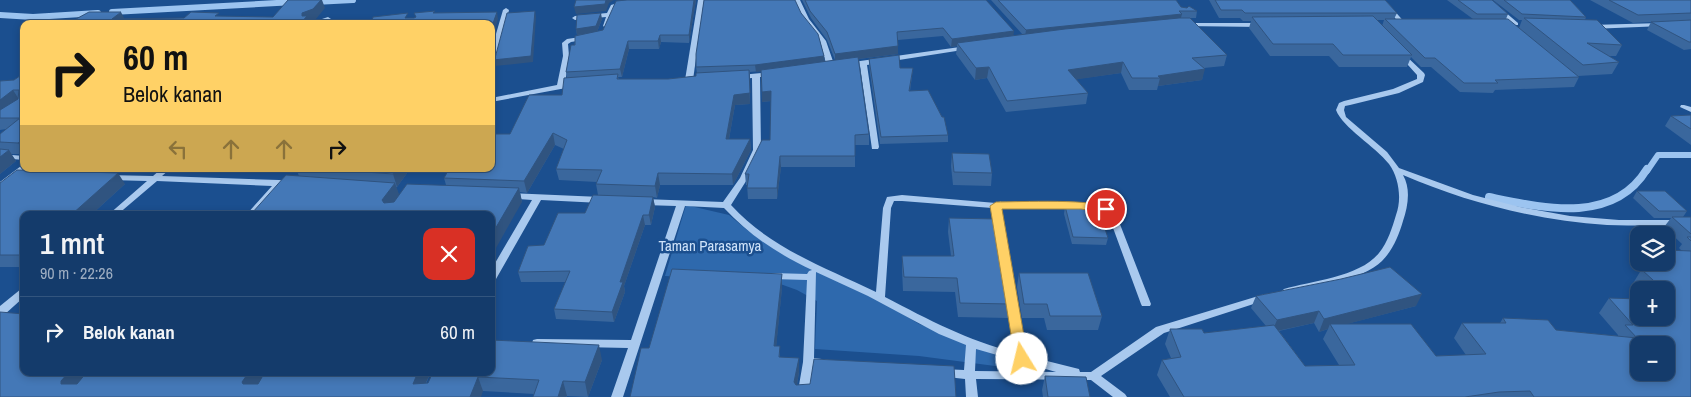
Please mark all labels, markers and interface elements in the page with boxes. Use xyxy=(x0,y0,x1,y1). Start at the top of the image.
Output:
text: 60 m xyxy=(123,34,188,81)
icon: right xyxy=(40,40,105,105)
text: Belok kanan xyxy=(123,79,222,109)
icon: left xyxy=(164,135,192,163)
icon: ahead xyxy=(217,135,245,163)
icon: ahead xyxy=(270,135,298,163)
icon: right xyxy=(323,135,351,163)
pin xyxy=(1085,188,1127,230)
icon: arrive xyxy=(1092,195,1120,223)
text: 1 mnt xyxy=(40,223,104,263)
map controls xyxy=(1630,226,1675,381)
button: layers xyxy=(1630,226,1675,271)
button: close xyxy=(423,228,475,280)
park label: Taman Parasamya xyxy=(659,235,762,256)
text: 90 m · 22:26 xyxy=(40,262,113,284)
button: + xyxy=(1630,281,1675,326)
icon: right xyxy=(40,318,68,346)
text: Belok kanan xyxy=(83,319,175,345)
text: 60 m xyxy=(440,319,475,345)
position arrow xyxy=(995,332,1047,384)
button: − xyxy=(1630,336,1675,381)

